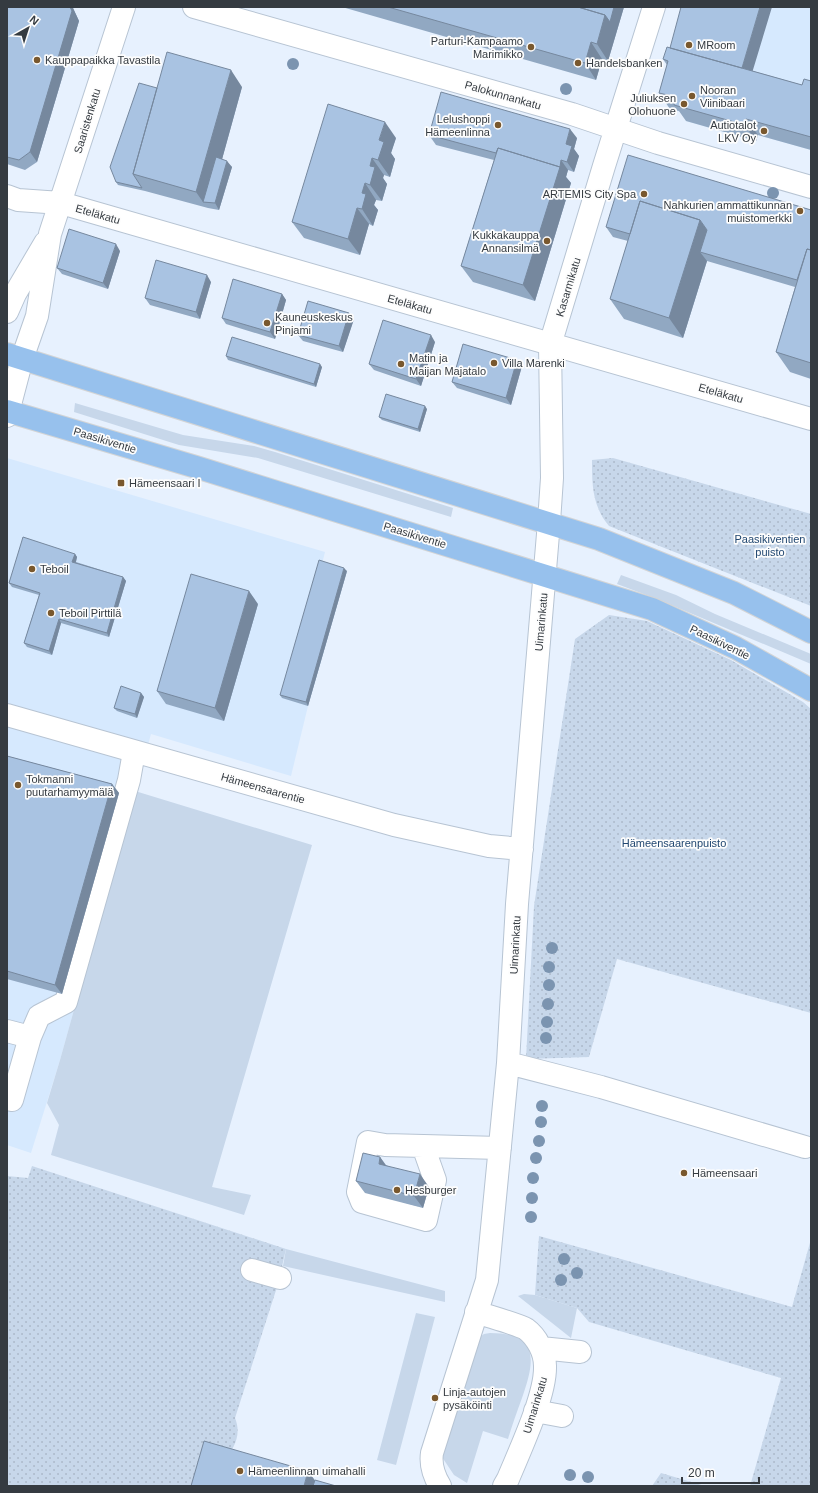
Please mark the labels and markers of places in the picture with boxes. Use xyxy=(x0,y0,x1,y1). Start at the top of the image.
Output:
place label: Parturi-Kampaamo Marimikko xyxy=(431,35,523,60)
place label: MRoom xyxy=(697,39,736,51)
marker: MRoom xyxy=(684,40,694,50)
marker: Parturi-Kampaamo Marimikko xyxy=(526,42,536,52)
place label: Kauppapaikka Tavastila xyxy=(45,54,161,66)
marker: Kauppapaikka Tavastila xyxy=(32,55,42,65)
place label: Handelsbanken xyxy=(586,57,662,69)
marker: Handelsbanken xyxy=(573,58,583,68)
place label: Nooran Viinibaari xyxy=(700,84,745,109)
marker: Nooran Viinibaari xyxy=(687,91,697,101)
place label: Juliuksen Olohuone xyxy=(628,92,676,117)
marker: Juliuksen Olohuone xyxy=(679,99,689,109)
place label: Lelushoppi Hämeenlinna xyxy=(425,113,491,138)
place label: Autiotalot LKV Oy xyxy=(710,119,756,144)
marker: Lelushoppi Hämeenlinna xyxy=(493,120,503,130)
marker: Autiotalot LKV Oy xyxy=(759,126,769,136)
place label: ARTEMIS City Spa xyxy=(543,188,637,200)
marker: ARTEMIS City Spa xyxy=(639,189,649,199)
place label: Nahkurien ammattikunnan muistomerkki xyxy=(664,199,792,224)
marker: Nahkurien ammattikunnan muistomerkki xyxy=(795,206,805,216)
place label: Kukkakauppa Annansilmä xyxy=(472,229,540,254)
marker: Kukkakauppa Annansilmä xyxy=(542,236,552,246)
place label: Kauneuskeskus Pinjami xyxy=(275,311,353,336)
marker: Kauneuskeskus Pinjami xyxy=(262,318,272,328)
place label: Matin ja Maijan Majatalo xyxy=(409,352,486,377)
place label: Villa Marenki xyxy=(502,357,565,369)
marker: Villa Marenki xyxy=(489,358,499,368)
marker: Matin ja Maijan Majatalo xyxy=(396,359,406,369)
place label: Hämeensaari I xyxy=(129,477,201,489)
marker: Hämeensaari I xyxy=(116,478,126,488)
place label: Teboil xyxy=(40,563,69,575)
marker: Teboil xyxy=(27,564,37,574)
place label: Teboil Pirttilä xyxy=(59,607,122,619)
marker: Teboil Pirttilä xyxy=(46,608,56,618)
place label: Tokmanni puutarhamyymälä xyxy=(26,773,114,798)
marker: Tokmanni puutarhamyymälä xyxy=(13,780,23,790)
place label: Hämeensaari xyxy=(692,1167,757,1179)
marker: Hämeensaari xyxy=(679,1168,689,1178)
place label: Hesburger xyxy=(405,1184,457,1196)
marker: Hesburger xyxy=(392,1185,402,1195)
place label: Linja-autojen pysäköinti xyxy=(443,1386,506,1411)
marker: Linja-autojen pysäköinti xyxy=(430,1393,440,1403)
place label: Hämeenlinnan uimahalli xyxy=(248,1465,365,1477)
marker: Hämeenlinnan uimahalli xyxy=(235,1466,245,1476)

